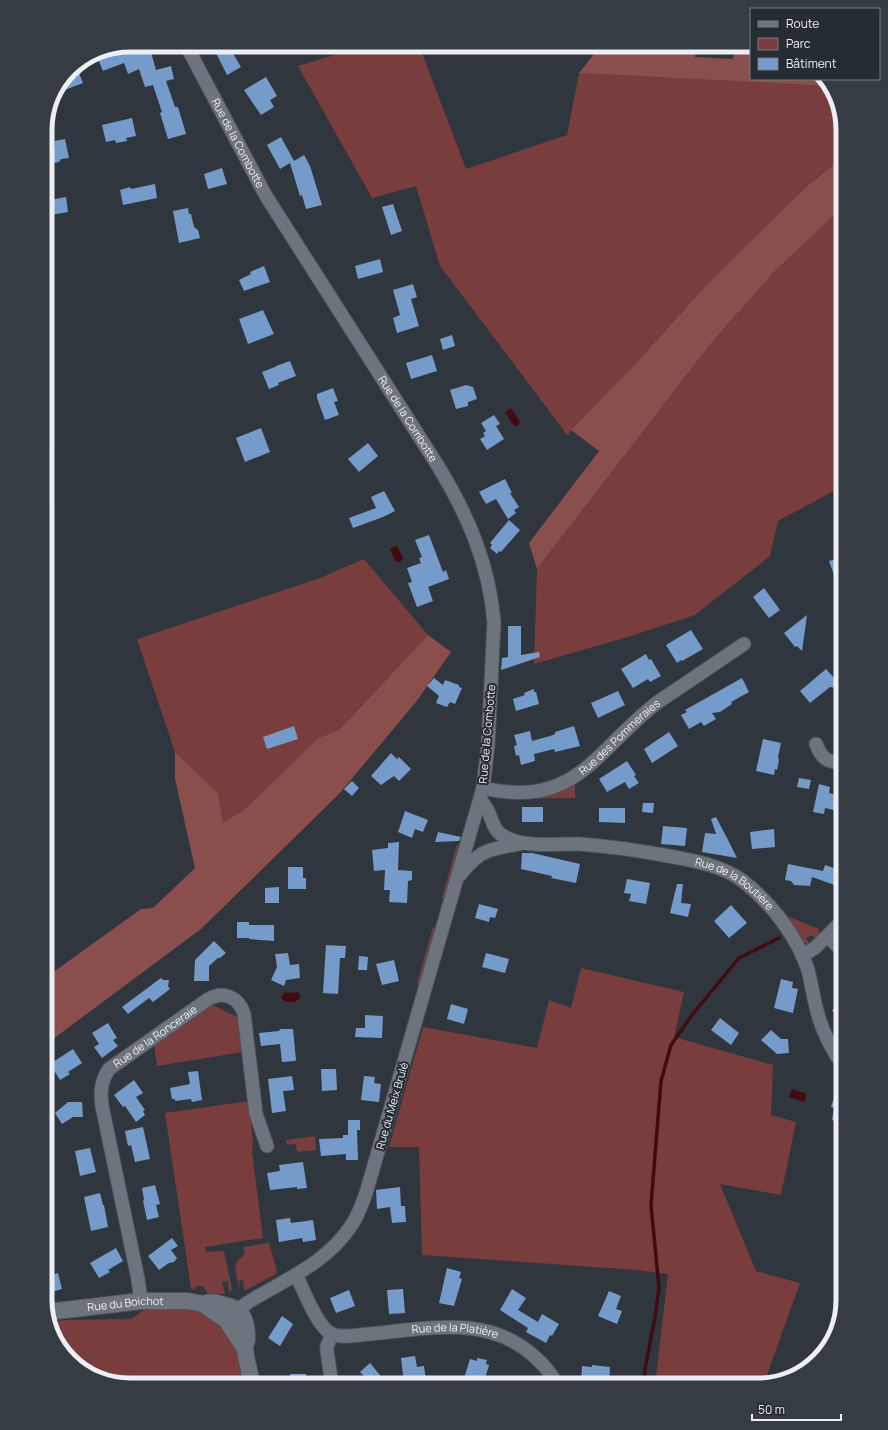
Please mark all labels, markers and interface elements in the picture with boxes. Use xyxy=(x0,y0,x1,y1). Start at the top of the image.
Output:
legend xyxy=(750,8,880,80)
text: Route xyxy=(786,15,819,32)
text: Parc xyxy=(786,35,811,52)
text: Bâtiment xyxy=(786,55,837,72)
street label: Rue de la Combotte xyxy=(208,95,269,191)
street label: Rue de la Combotte xyxy=(375,372,442,465)
street label: Rue de la Combotte xyxy=(475,683,498,784)
street label: Rue des Pommeraies xyxy=(575,695,663,778)
street label: Rue de la Boutière xyxy=(694,854,778,914)
street label: Rue de la Ronceraie xyxy=(110,1001,200,1071)
street label: Rue du Meix Brulé xyxy=(372,1060,411,1151)
street label: Rue du Boichot xyxy=(86,1293,164,1314)
street label: Rue de la Platière xyxy=(411,1319,501,1341)
scale bar xyxy=(752,1396,841,1422)
text: 50 m xyxy=(758,1401,785,1418)

